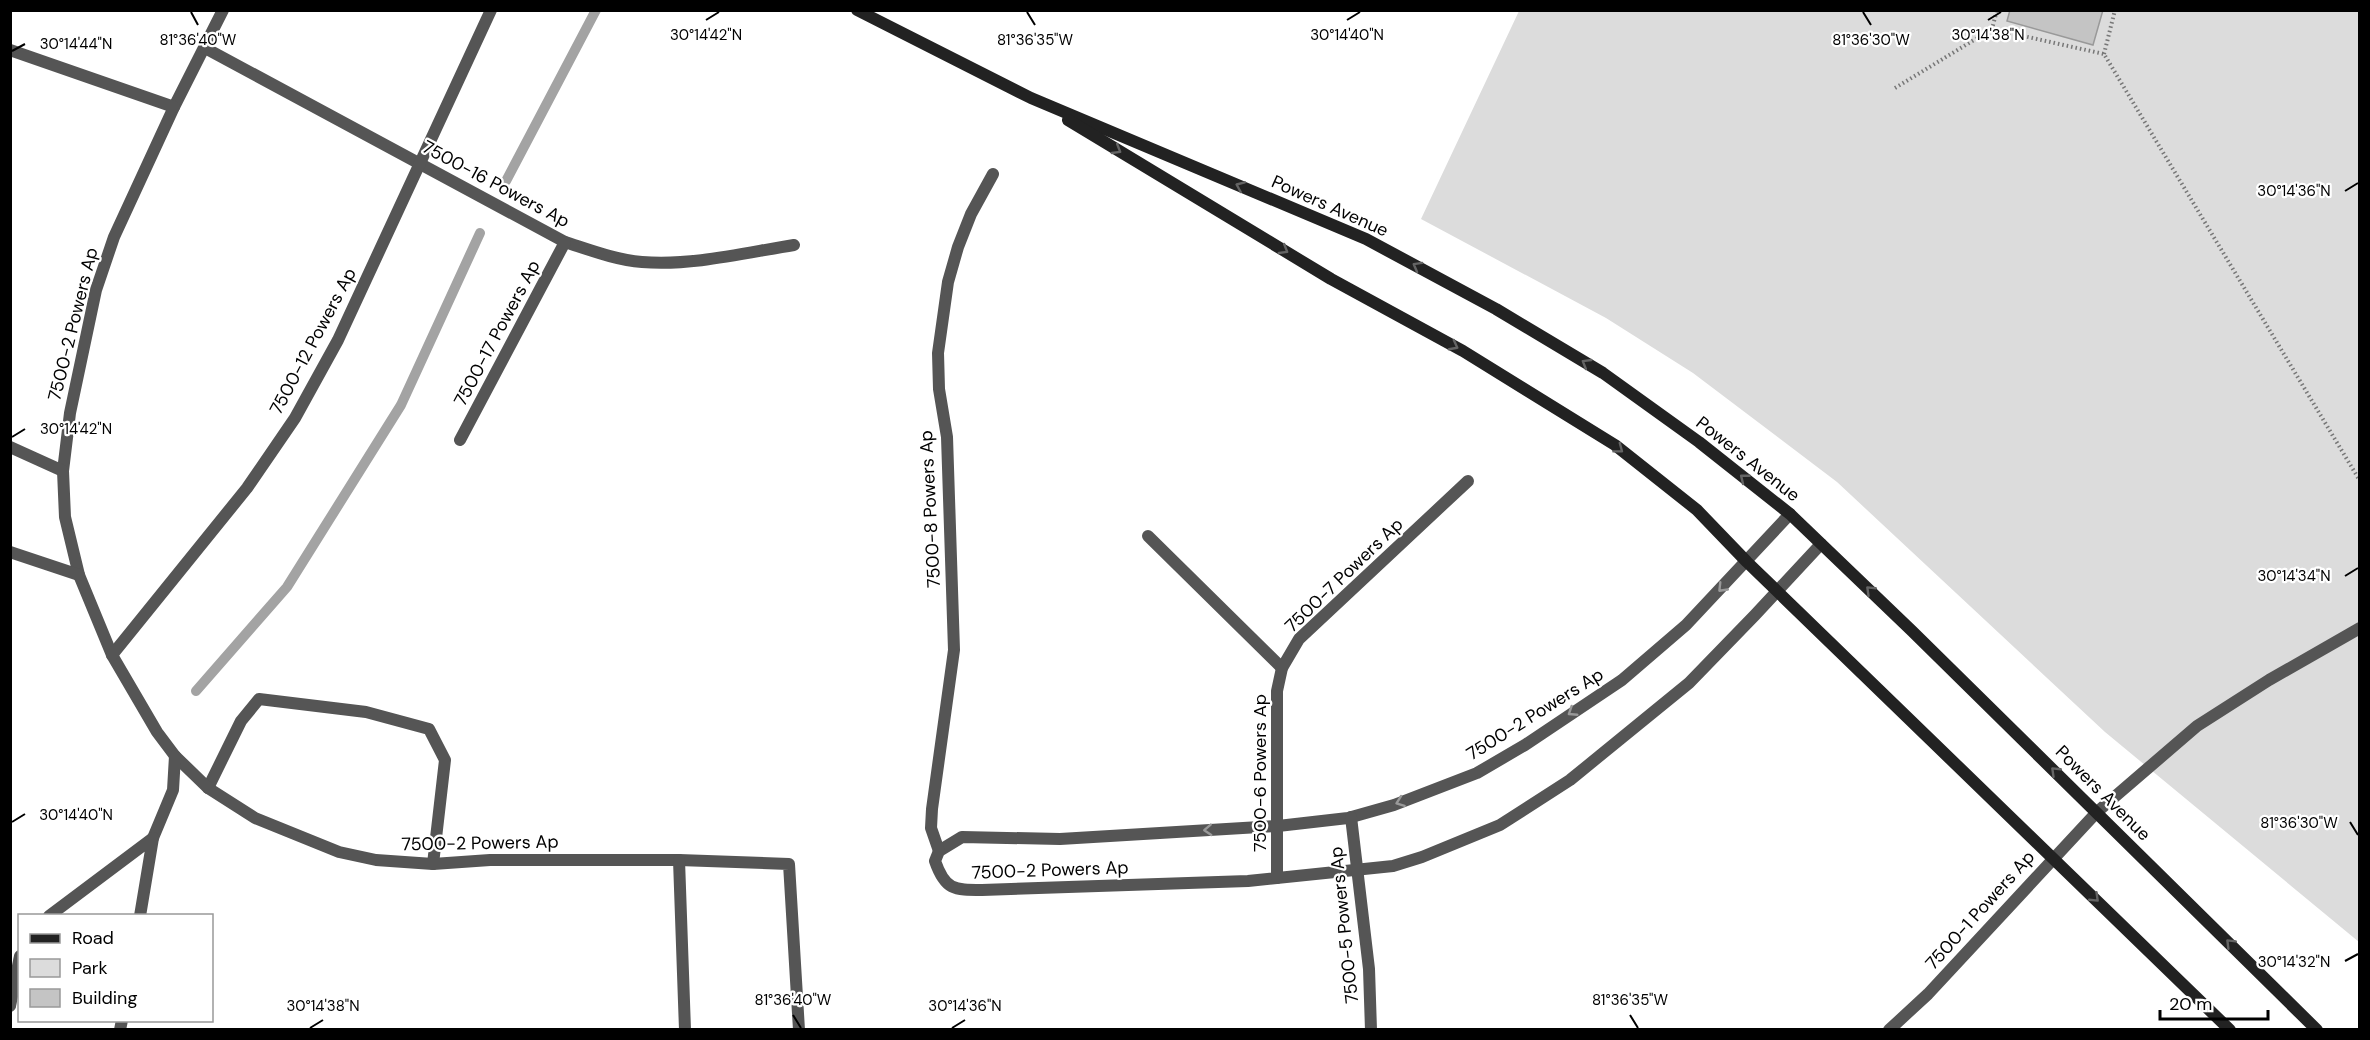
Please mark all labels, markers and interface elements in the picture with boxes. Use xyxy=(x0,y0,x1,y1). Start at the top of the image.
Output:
text: 30°14'42"N xyxy=(670,25,742,45)
text: 30°14'40"N xyxy=(1310,25,1384,45)
text: 30°14'38"N xyxy=(1951,25,2025,45)
text: 81°36'40"W xyxy=(160,30,237,50)
text: 81°36'35"W xyxy=(997,30,1073,50)
text: 81°36'30"W xyxy=(1832,30,1910,50)
text: 30°14'44"N xyxy=(40,34,112,54)
street label: 7500-16 Powers Ap xyxy=(418,135,574,233)
one-way arrow xyxy=(1111,142,1121,154)
street label: Powers Avenue xyxy=(1268,170,1392,242)
one-way arrow xyxy=(1235,181,1246,193)
text: 30°14'36"N xyxy=(2257,181,2331,201)
one-way arrow xyxy=(1278,243,1288,255)
street label: 7500-2 Powers Ap xyxy=(42,245,104,403)
street label: 7500-17 Powers Ap xyxy=(448,256,546,410)
one-way arrow xyxy=(1413,262,1423,273)
street label: 7500-12 Powers Ap xyxy=(264,264,362,418)
one-way arrow xyxy=(1448,339,1458,350)
one-way arrow xyxy=(1582,359,1593,370)
street label: Powers Avenue xyxy=(1691,411,1805,507)
text: 30°14'42"N xyxy=(40,419,112,439)
street label: 7500-8 Powers Ap xyxy=(914,430,946,588)
one-way arrow xyxy=(1612,442,1623,453)
one-way arrow xyxy=(1740,474,1751,485)
street label: 7500-7 Powers Ap xyxy=(1280,512,1408,638)
text: 30°14'34"N xyxy=(2257,566,2331,586)
one-way arrow xyxy=(1718,581,1729,592)
one-way arrow xyxy=(1866,587,1877,598)
street label: 7500-2 Powers Ap xyxy=(1462,662,1608,766)
street label: 7500-6 Powers Ap xyxy=(1248,694,1272,852)
one-way arrow xyxy=(1568,705,1579,716)
street label: Powers Avenue xyxy=(2050,740,2156,846)
one-way arrow xyxy=(2051,767,2061,778)
one-way arrow xyxy=(1395,795,1406,808)
text: 30°14'40"N xyxy=(39,805,113,825)
text: 81°36'30"W xyxy=(2260,813,2338,833)
one-way arrow xyxy=(1204,823,1213,836)
street label: 7500-2 Powers Ap xyxy=(401,830,559,856)
street label: 7500-5 Powers Ap xyxy=(1324,845,1364,1005)
street label: 7500-1 Powers Ap xyxy=(1920,845,2040,975)
street label: 7500-2 Powers Ap xyxy=(971,855,1129,885)
one-way arrow xyxy=(2087,890,2098,901)
legend xyxy=(18,914,213,1022)
text: Road xyxy=(72,926,114,950)
one-way arrow xyxy=(2226,939,2236,950)
text: 30°14'32"N xyxy=(2258,952,2330,972)
text: Park xyxy=(72,956,108,980)
scale bar xyxy=(2160,983,2268,1021)
text: Building xyxy=(72,986,137,1010)
text: 81°36'40"W xyxy=(755,990,832,1010)
text: 81°36'35"W xyxy=(1592,990,1668,1010)
text: 20 m xyxy=(2169,992,2212,1016)
text: 30°14'38"N xyxy=(286,996,360,1016)
text: 30°14'36"N xyxy=(928,996,1002,1016)

